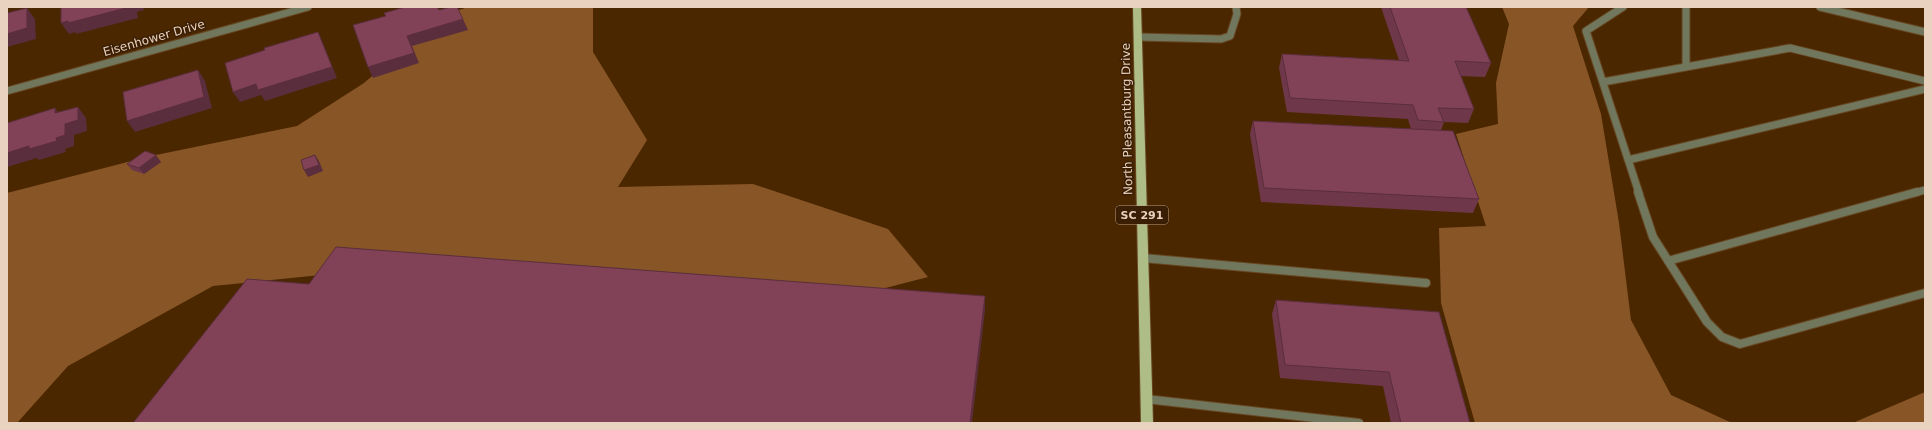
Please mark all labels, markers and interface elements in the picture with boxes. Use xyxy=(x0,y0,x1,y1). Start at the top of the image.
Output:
street label: Eisenhower Drive xyxy=(102,17,206,59)
street label: North Pleasantburg Drive xyxy=(1119,43,1135,195)
road number: SC 291 xyxy=(1116,206,1168,224)

